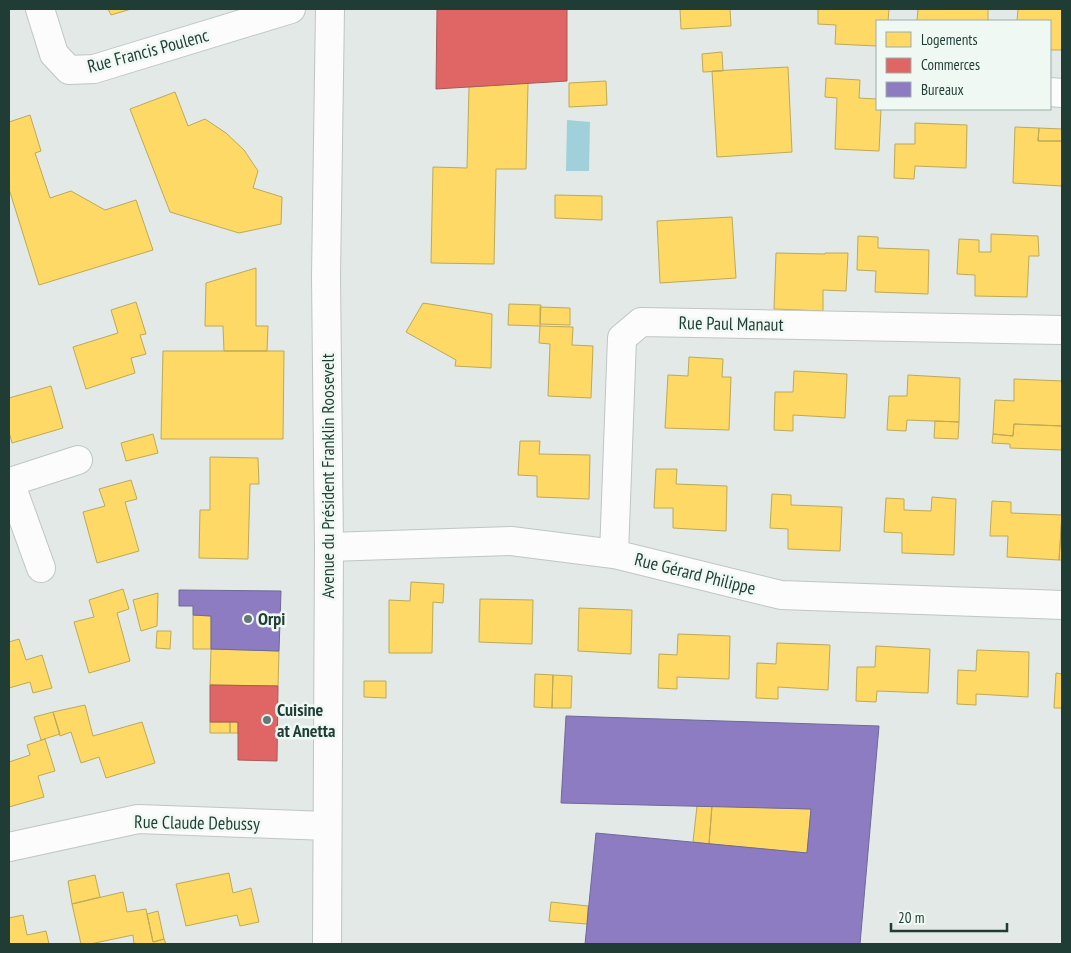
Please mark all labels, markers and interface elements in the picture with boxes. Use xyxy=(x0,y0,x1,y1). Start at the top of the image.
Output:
legend xyxy=(876,20,1051,110)
street label: Rue Francis Poulenc xyxy=(85,23,212,78)
text: Logements xyxy=(921,30,977,49)
text: Commerces xyxy=(921,55,980,74)
text: Bureaux xyxy=(921,80,964,99)
street label: Rue Paul Manaut xyxy=(678,311,784,336)
street label: Avenue du Président Franklin Roosevelt xyxy=(316,353,339,599)
street label: Rue Gérard Philippe xyxy=(632,547,758,600)
place label: Orpi xyxy=(258,607,285,630)
marker: Orpi xyxy=(242,613,254,625)
place label: Cuisine at Anetta xyxy=(277,698,335,742)
marker: Cuisine at Anetta xyxy=(261,714,273,726)
street label: Rue Claude Debussy xyxy=(134,810,260,835)
scale bar xyxy=(891,900,1007,932)
text: 20 m xyxy=(898,908,924,927)

